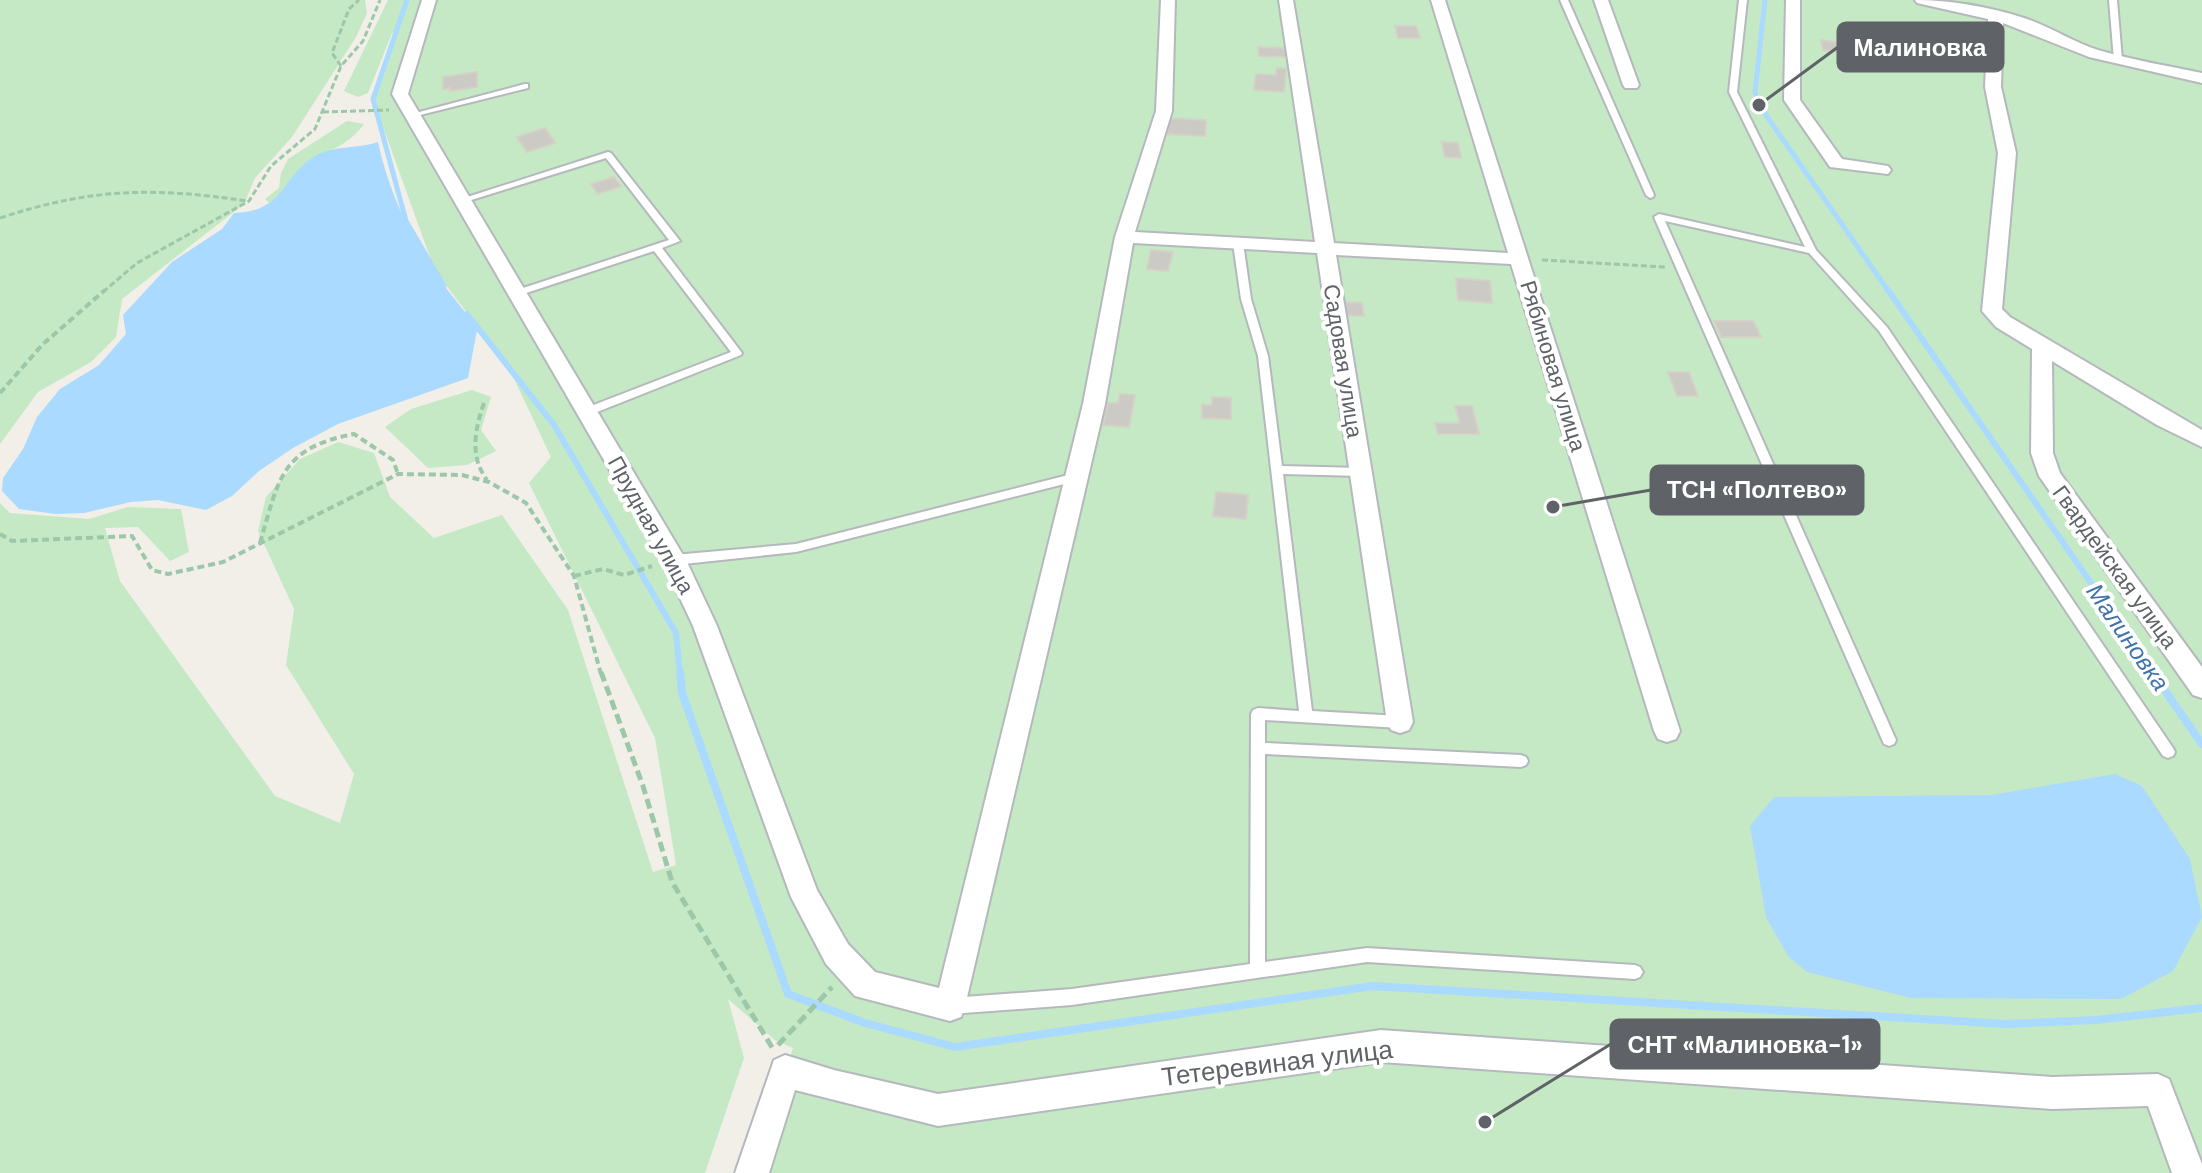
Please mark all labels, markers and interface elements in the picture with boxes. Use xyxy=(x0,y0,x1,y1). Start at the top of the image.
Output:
callout: Малиновка xyxy=(1838,23,2003,71)
text: Малиновка xyxy=(1854,32,1987,63)
street label: Рябиновая улица xyxy=(1513,277,1593,456)
street label: Садовая улица xyxy=(1317,282,1370,441)
street label: Прудная улица xyxy=(601,451,701,600)
callout: ТСН «Полтево» xyxy=(1651,466,1863,514)
text: ТСН «Полтево» xyxy=(1667,474,1847,505)
street label: Гвардейская улица xyxy=(2046,480,2184,655)
water label: Малиновка xyxy=(2080,577,2176,697)
callout: СНТ «Малиновка-1» xyxy=(1611,1020,1879,1068)
text: СНТ «Малиновка-1» xyxy=(1627,1029,1863,1060)
street label: Тетеревиная улица xyxy=(1159,1032,1395,1094)

